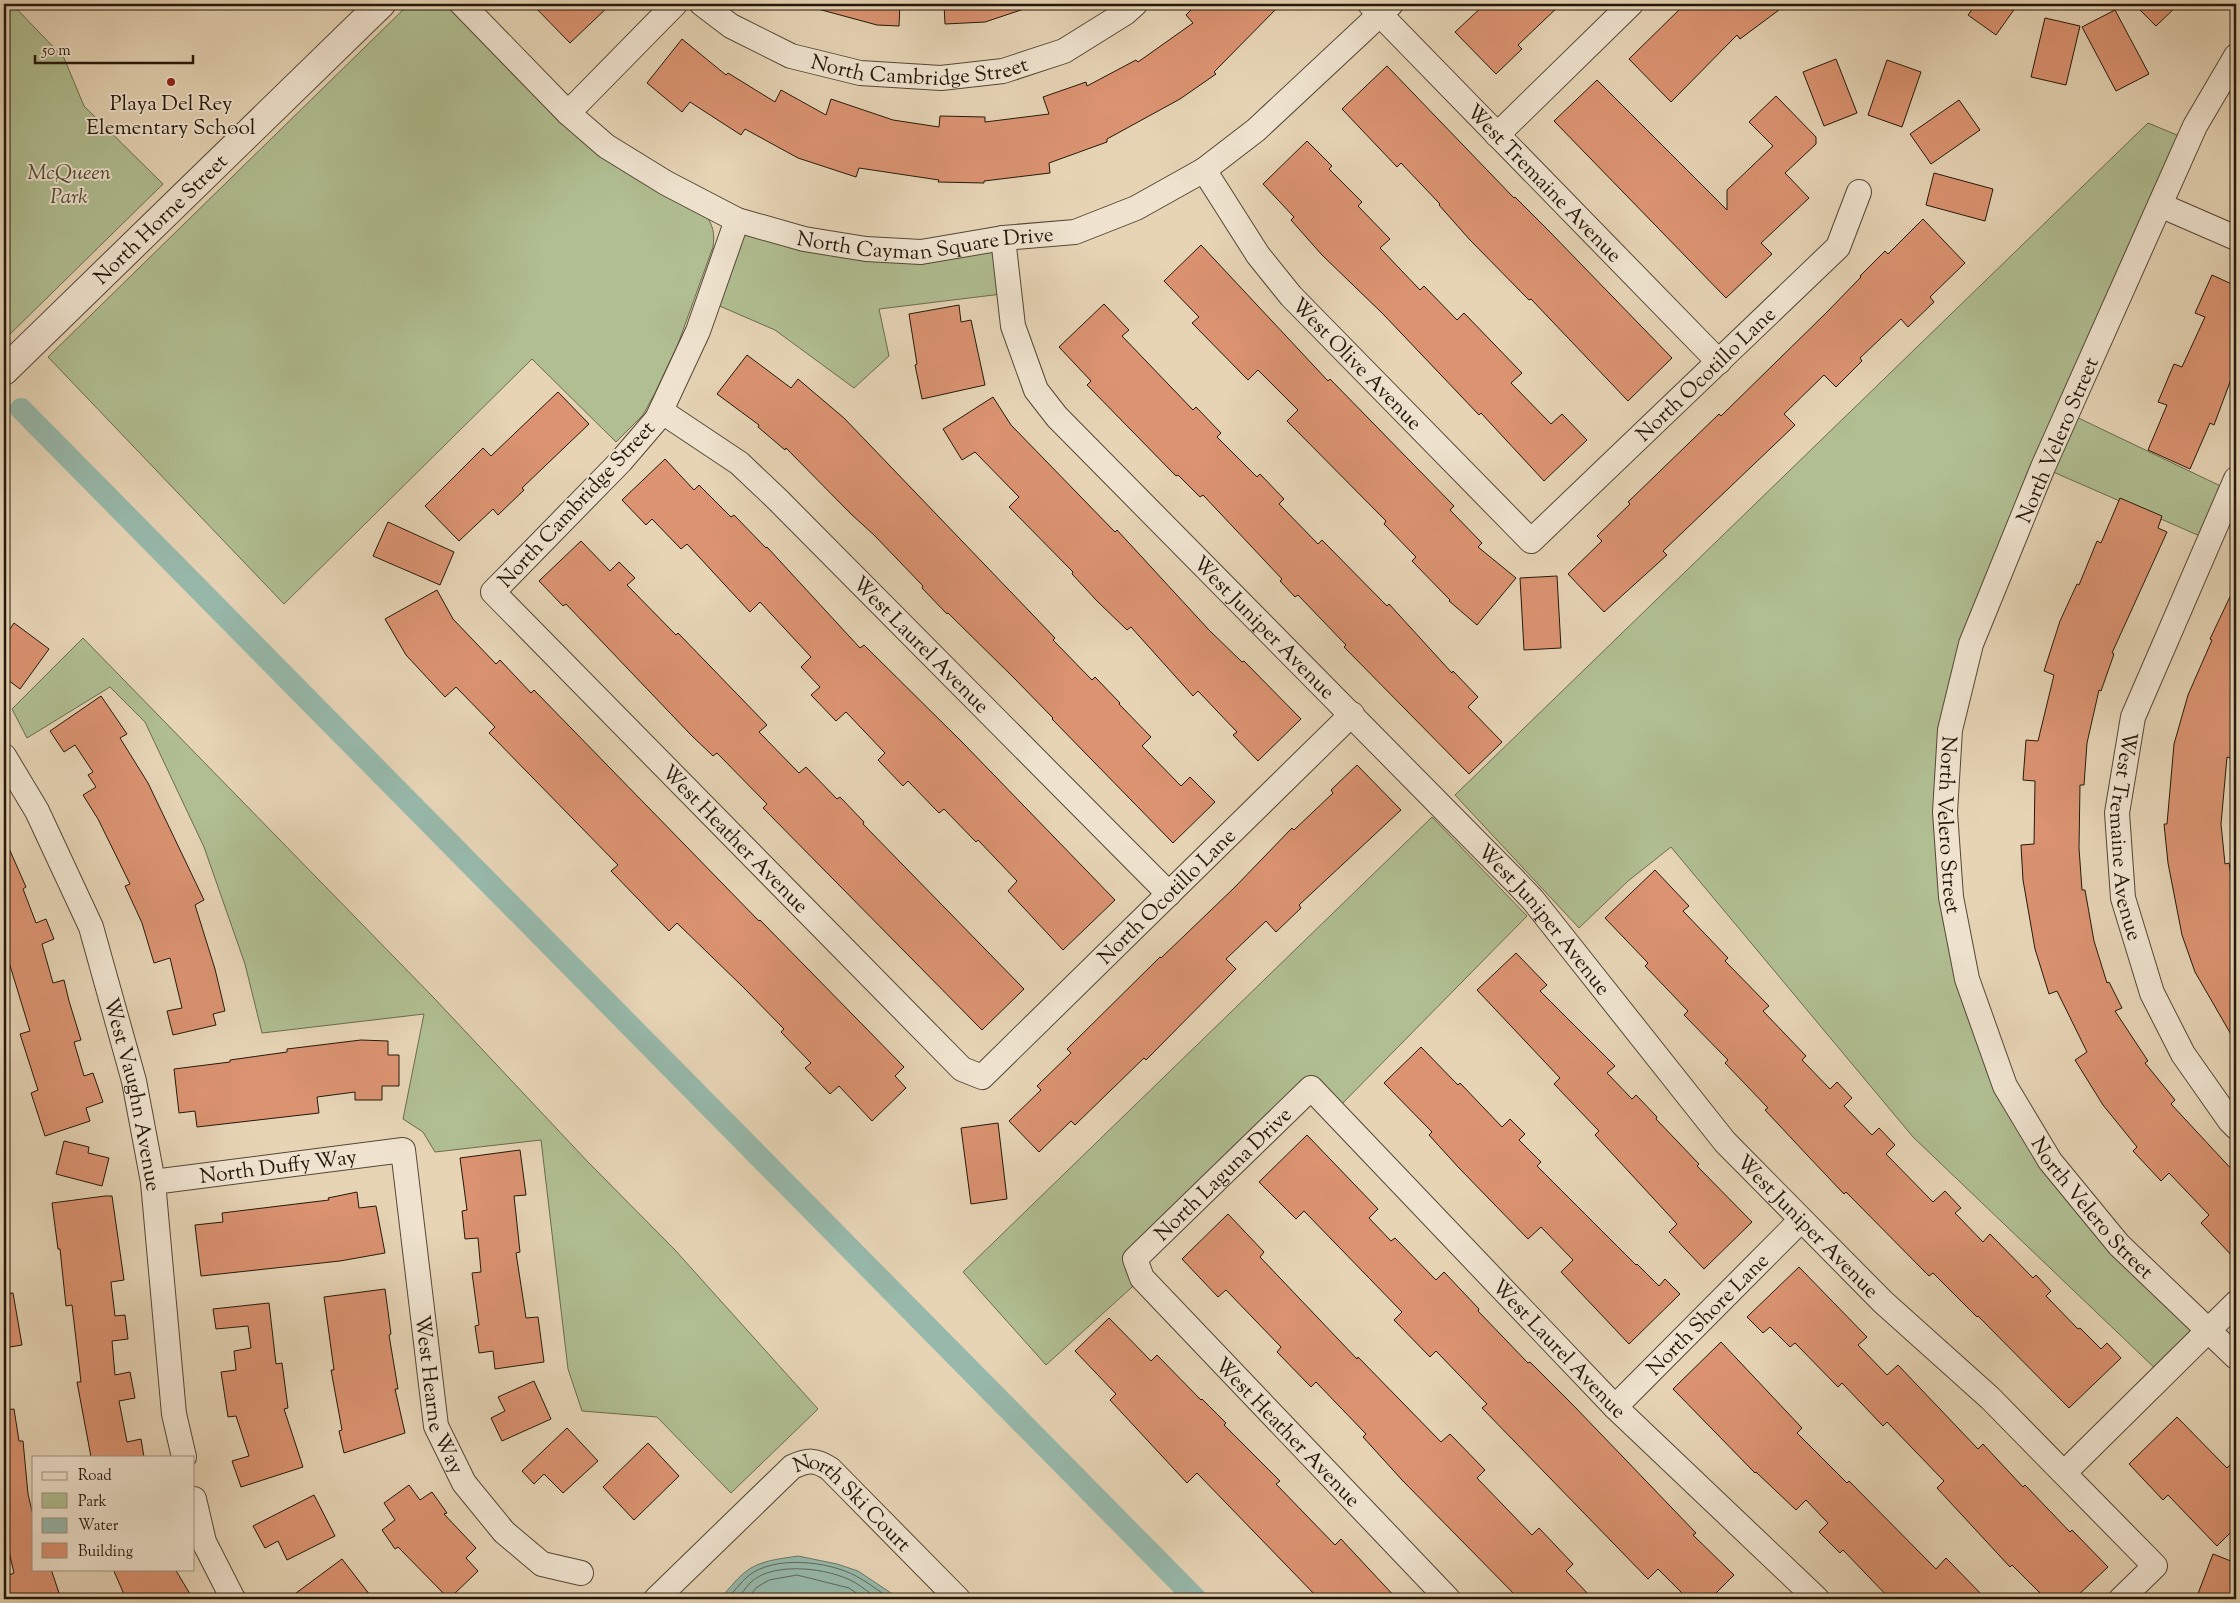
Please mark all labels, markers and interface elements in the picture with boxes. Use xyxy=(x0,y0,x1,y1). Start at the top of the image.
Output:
scale bar xyxy=(35,32,192,64)
text: 50 m xyxy=(41,41,71,62)
street label: North Cambridge Street xyxy=(807,48,1032,95)
marker: Playa Del Rey Elementary School xyxy=(165,76,177,88)
place label: Playa Del Rey Elementary School xyxy=(86,90,256,144)
street label: West Tremaine Avenue xyxy=(1459,98,1628,271)
street label: North Horne Street xyxy=(88,148,235,293)
park label: McQueen Park xyxy=(27,159,111,213)
street label: North Cayman Square Drive xyxy=(795,221,1055,269)
street label: West Olive Avenue xyxy=(1284,292,1428,438)
street label: North Ocotillo Lane xyxy=(1630,301,1784,450)
street label: North Velero Street xyxy=(2010,353,2107,529)
street label: North Cambridge Street xyxy=(492,415,663,596)
street label: West Juniper Avenue xyxy=(1185,550,1341,707)
street label: West Laurel Avenue xyxy=(845,570,995,721)
street label: West Tremaine Avenue xyxy=(2100,729,2148,945)
street label: North Velero Street xyxy=(1928,735,1967,917)
street label: West Heather Avenue xyxy=(654,759,814,921)
street label: North Ocotillo Lane xyxy=(1092,823,1244,973)
street label: West Juniper Avenue xyxy=(1470,838,1616,1003)
street label: West Vaughn Avenue xyxy=(95,995,167,1193)
street label: North Laguna Drive xyxy=(1149,1101,1300,1249)
street label: North Velero Street xyxy=(2022,1132,2159,1287)
street label: North Duffy Way xyxy=(198,1143,359,1193)
street label: West Juniper Avenue xyxy=(1729,1149,1885,1306)
street label: North Shore Lane xyxy=(1641,1247,1777,1384)
street label: West Laurel Avenue xyxy=(1484,1273,1632,1427)
street label: West Hearne Way xyxy=(406,1314,471,1480)
street label: West Heather Avenue xyxy=(1207,1352,1366,1515)
street label: North Ski Court xyxy=(790,1448,917,1560)
legend xyxy=(32,1456,195,1570)
text: Road xyxy=(78,1466,112,1487)
text: Park xyxy=(78,1492,107,1513)
text: Water xyxy=(78,1516,119,1537)
text: Building xyxy=(78,1542,133,1563)

